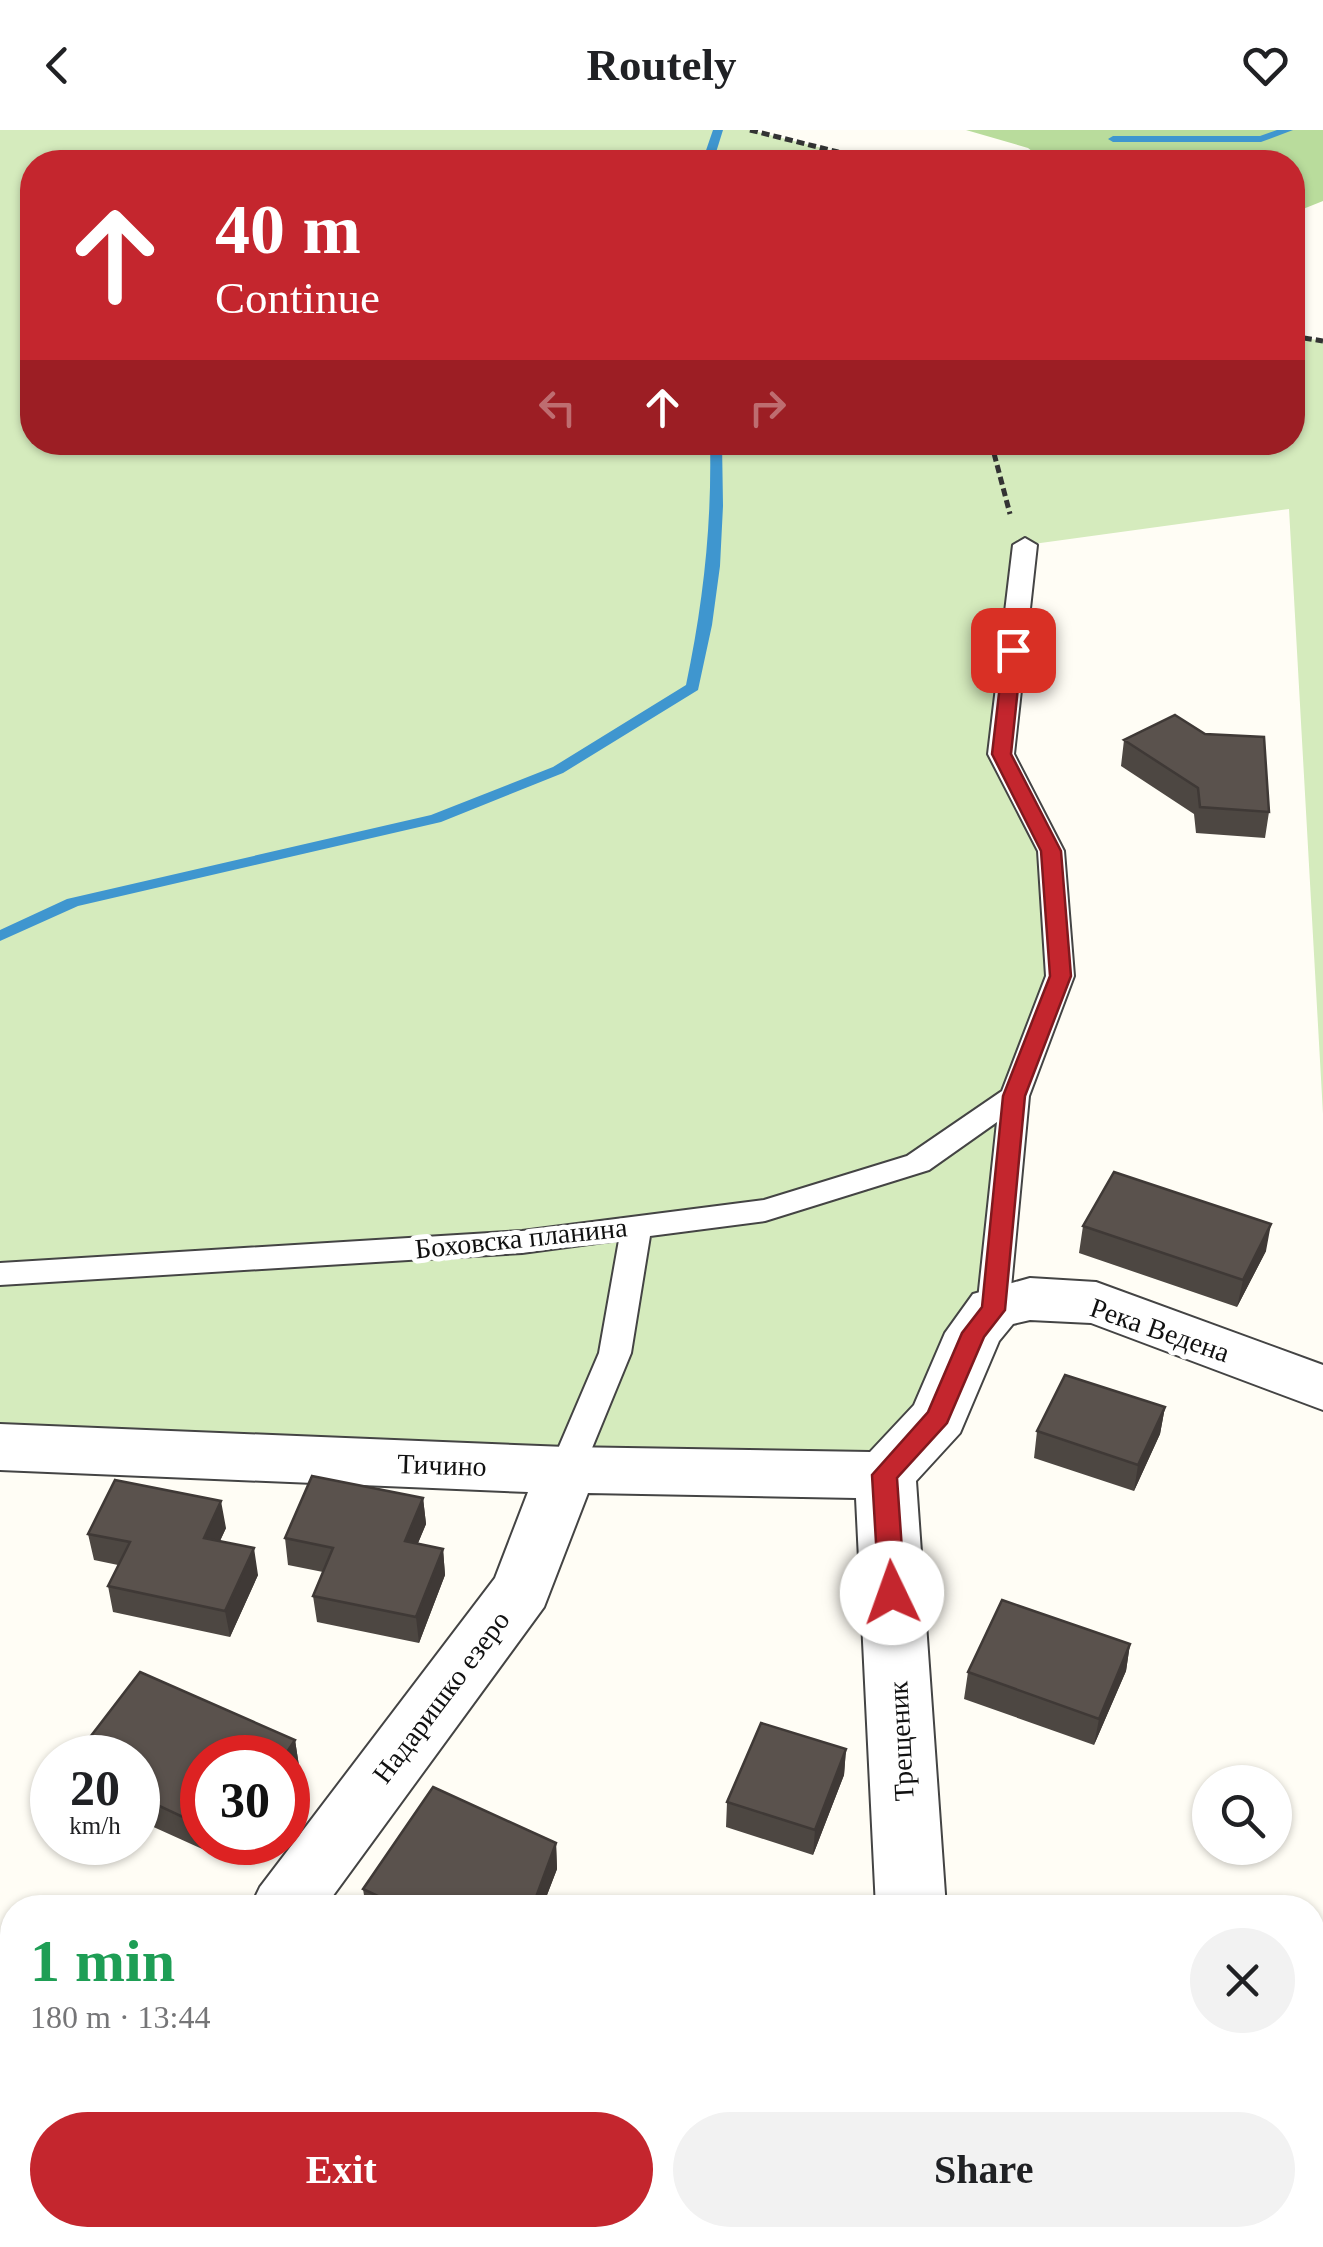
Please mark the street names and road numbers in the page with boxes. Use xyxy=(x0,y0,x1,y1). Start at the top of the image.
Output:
street label: Боховска планина xyxy=(413,1211,629,1265)
street label: Река Ведена xyxy=(1086,1292,1234,1368)
street label: Тичино xyxy=(397,1448,487,1482)
street label: Надаришко езеро xyxy=(366,1605,516,1789)
street label: Трещеник xyxy=(882,1680,920,1802)

